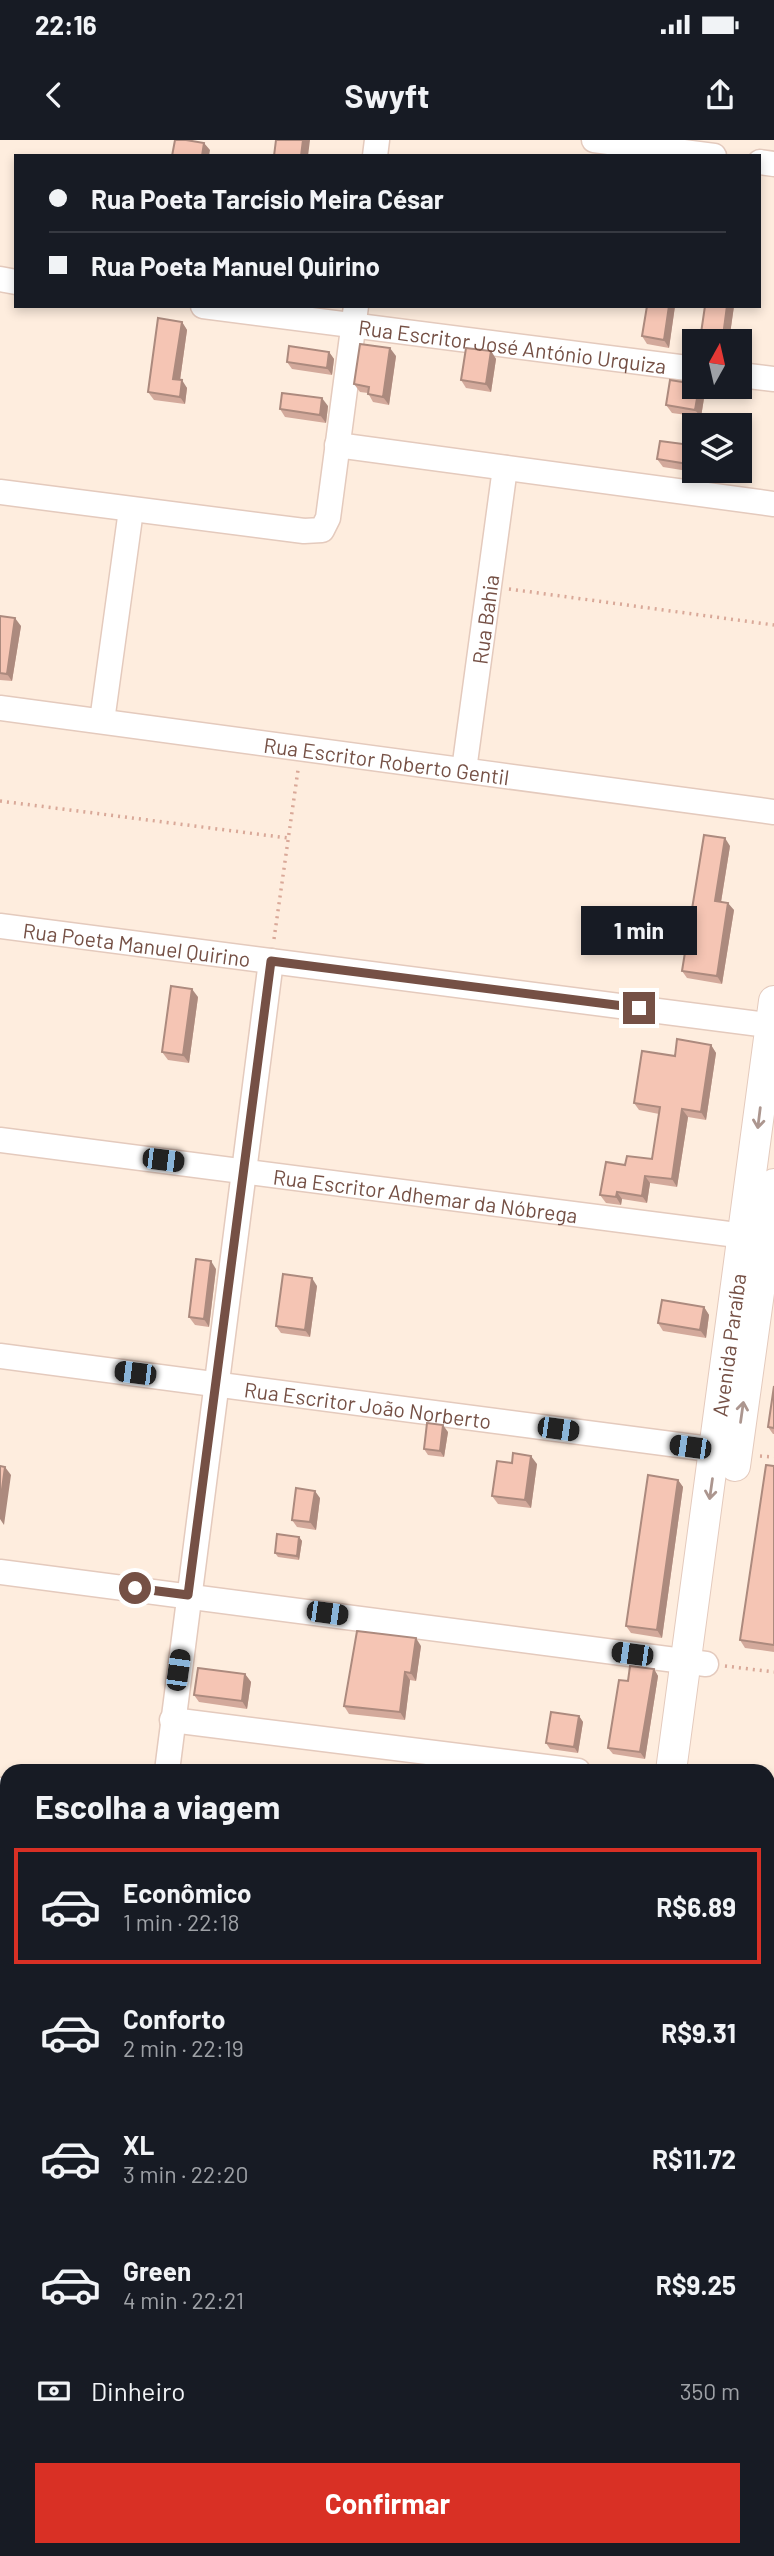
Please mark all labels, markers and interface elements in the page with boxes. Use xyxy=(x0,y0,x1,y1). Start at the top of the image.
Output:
text: 22:16 xyxy=(35,9,97,40)
icon: back xyxy=(35,76,73,114)
text: Swyft xyxy=(345,76,429,114)
icon: share xyxy=(701,76,739,114)
text: Rua Poeta Tarcísio Meira César xyxy=(91,183,444,214)
text: Rua Poeta Manuel Quirino xyxy=(91,250,380,281)
street label: Rua Escritor José António Urquiza xyxy=(357,314,668,378)
north arrow xyxy=(682,329,752,399)
map controls xyxy=(682,329,752,483)
button: layers xyxy=(682,413,752,483)
street label: Rua Bahia xyxy=(466,573,503,666)
street label: Rua Escritor Roberto Gentil xyxy=(262,731,511,789)
callout: 1 min xyxy=(581,906,697,956)
text: 1 min xyxy=(614,916,664,944)
street label: Rua Poeta Manuel Quirino xyxy=(22,917,252,971)
route end xyxy=(623,992,655,1024)
one-way arrow xyxy=(753,1106,766,1128)
car xyxy=(141,1147,186,1173)
street label: Rua Escritor Adhemar da Nóbrega xyxy=(272,1163,579,1227)
street label: Avenida Paraíba xyxy=(706,1272,750,1418)
car xyxy=(113,1360,158,1386)
street label: Rua Escritor João Norberto xyxy=(243,1376,493,1433)
one-way arrow xyxy=(736,1401,749,1424)
car xyxy=(536,1416,581,1442)
car xyxy=(668,1434,713,1460)
one-way arrow xyxy=(704,1477,717,1500)
route start xyxy=(119,1572,151,1604)
car xyxy=(305,1600,350,1626)
car xyxy=(610,1641,655,1667)
car xyxy=(165,1648,192,1692)
text: Escolha a viagem xyxy=(35,1787,280,1825)
icon: car xyxy=(39,1875,102,1938)
text: Econômico xyxy=(123,1877,252,1908)
text: R$6.89 xyxy=(656,1891,736,1922)
text: 1 min · 22:18 xyxy=(123,1908,239,1936)
icon: car xyxy=(39,2001,102,2064)
text: Conforto xyxy=(123,2003,226,2034)
text: R$9.31 xyxy=(661,2017,736,2048)
text: 2 min · 22:19 xyxy=(123,2034,244,2062)
icon: car xyxy=(39,2127,102,2190)
text: XL xyxy=(123,2129,154,2160)
text: R$11.72 xyxy=(652,2143,736,2174)
text: 3 min · 22:20 xyxy=(123,2160,249,2188)
icon: car xyxy=(39,2253,102,2316)
text: Green xyxy=(123,2255,191,2286)
text: R$9.25 xyxy=(656,2269,736,2300)
text: 4 min · 22:21 xyxy=(123,2286,244,2314)
icon: cash xyxy=(35,2372,73,2410)
text: Dinheiro xyxy=(91,2375,186,2406)
text: 350 m xyxy=(680,2377,740,2405)
button: Confirmar xyxy=(35,2463,740,2543)

